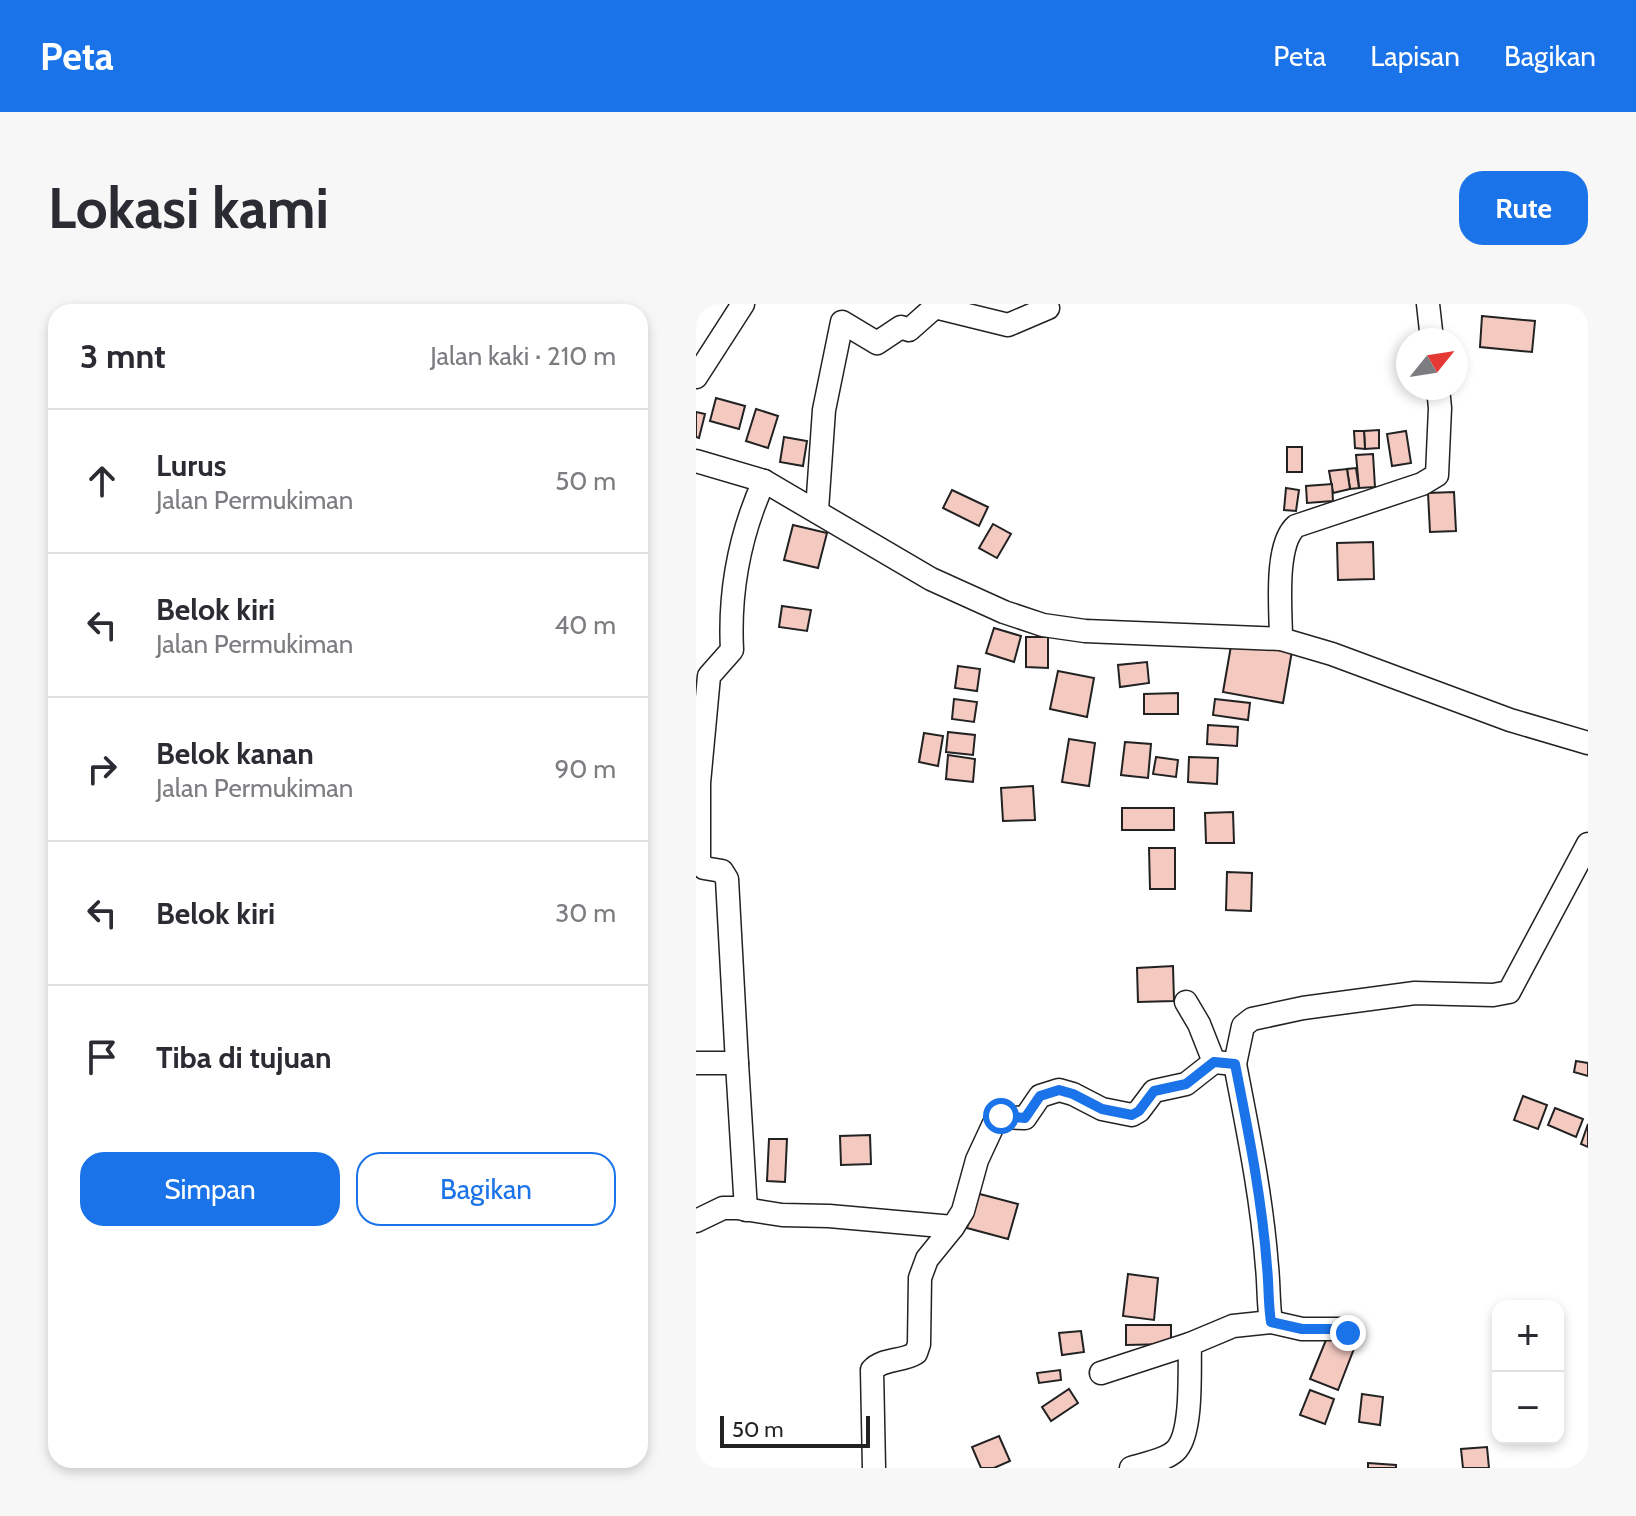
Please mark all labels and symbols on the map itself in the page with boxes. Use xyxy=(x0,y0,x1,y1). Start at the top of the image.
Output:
north arrow xyxy=(1396,328,1468,400)
route start xyxy=(983,1098,1019,1134)
route end xyxy=(1330,1315,1366,1351)
scale bar xyxy=(720,1412,870,1448)

